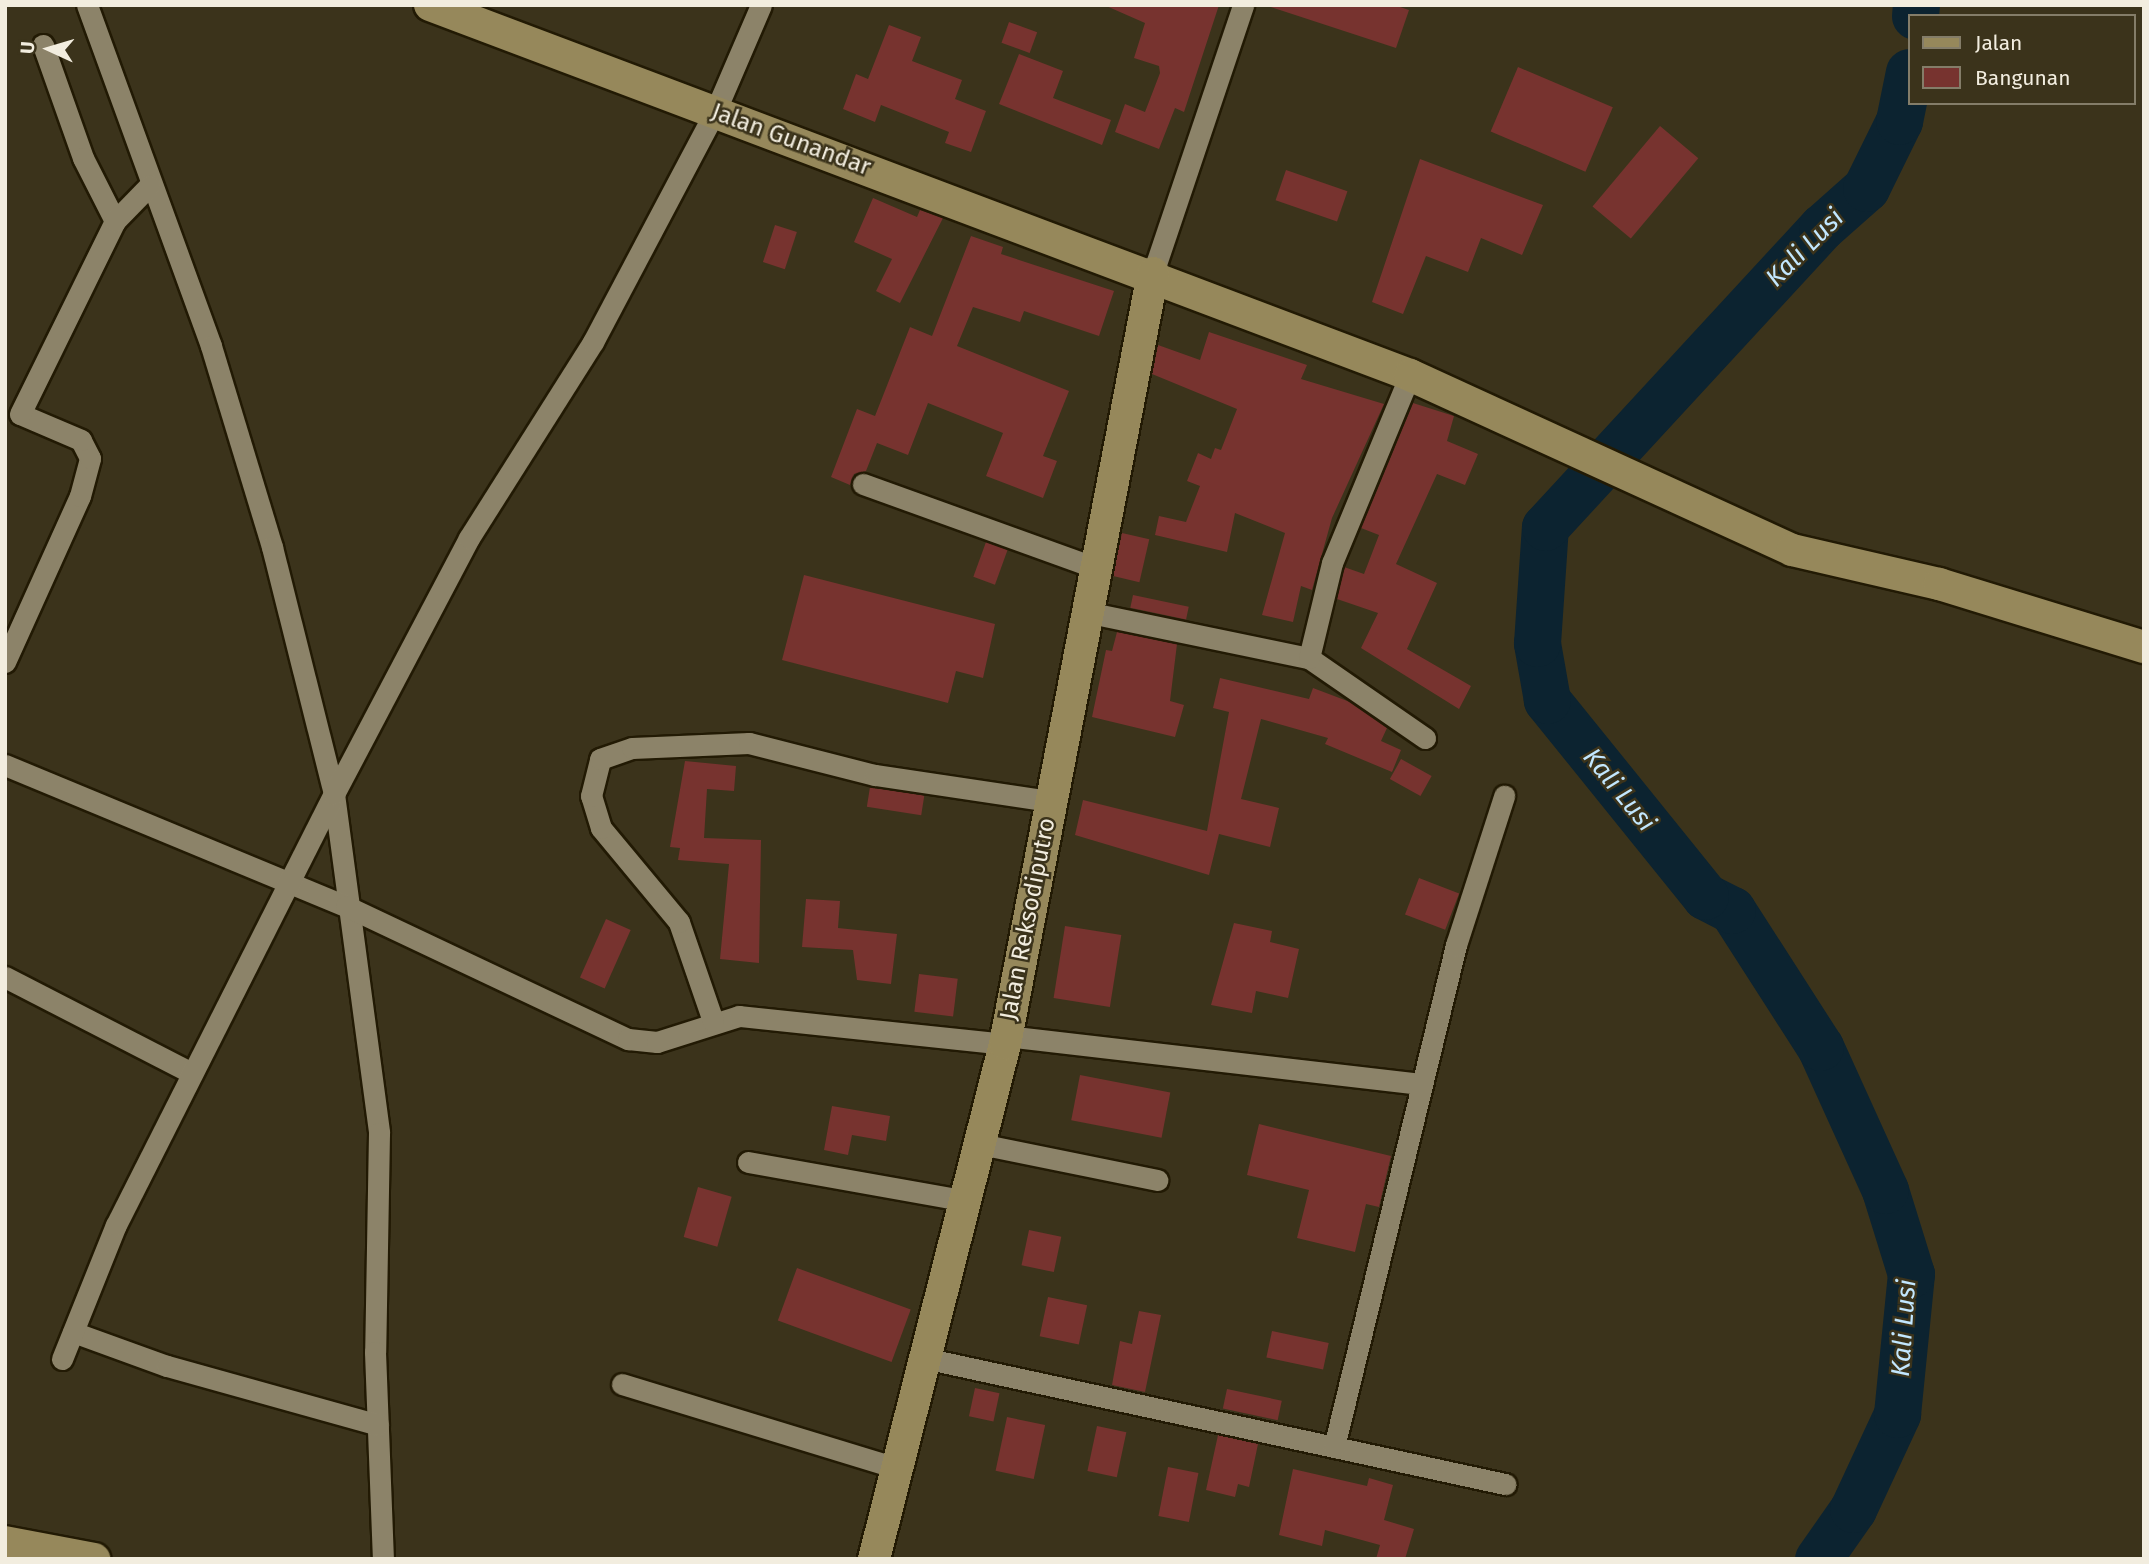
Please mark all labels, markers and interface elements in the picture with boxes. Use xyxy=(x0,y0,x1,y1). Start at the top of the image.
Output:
north arrow xyxy=(14,14,84,84)
legend xyxy=(1908,14,2135,105)
text: Jalan xyxy=(1975,30,2022,56)
text: U xyxy=(16,41,39,54)
text: Bangunan xyxy=(1975,65,2070,91)
street label: Jalan Gunandar xyxy=(707,98,875,182)
water label: Kali Lusi xyxy=(1759,202,1851,294)
water label: Kali Lusi xyxy=(1576,742,1662,838)
street label: Jalan Reksodiputro xyxy=(994,815,1062,1023)
water label: Kali Lusi xyxy=(1885,1278,1923,1378)

